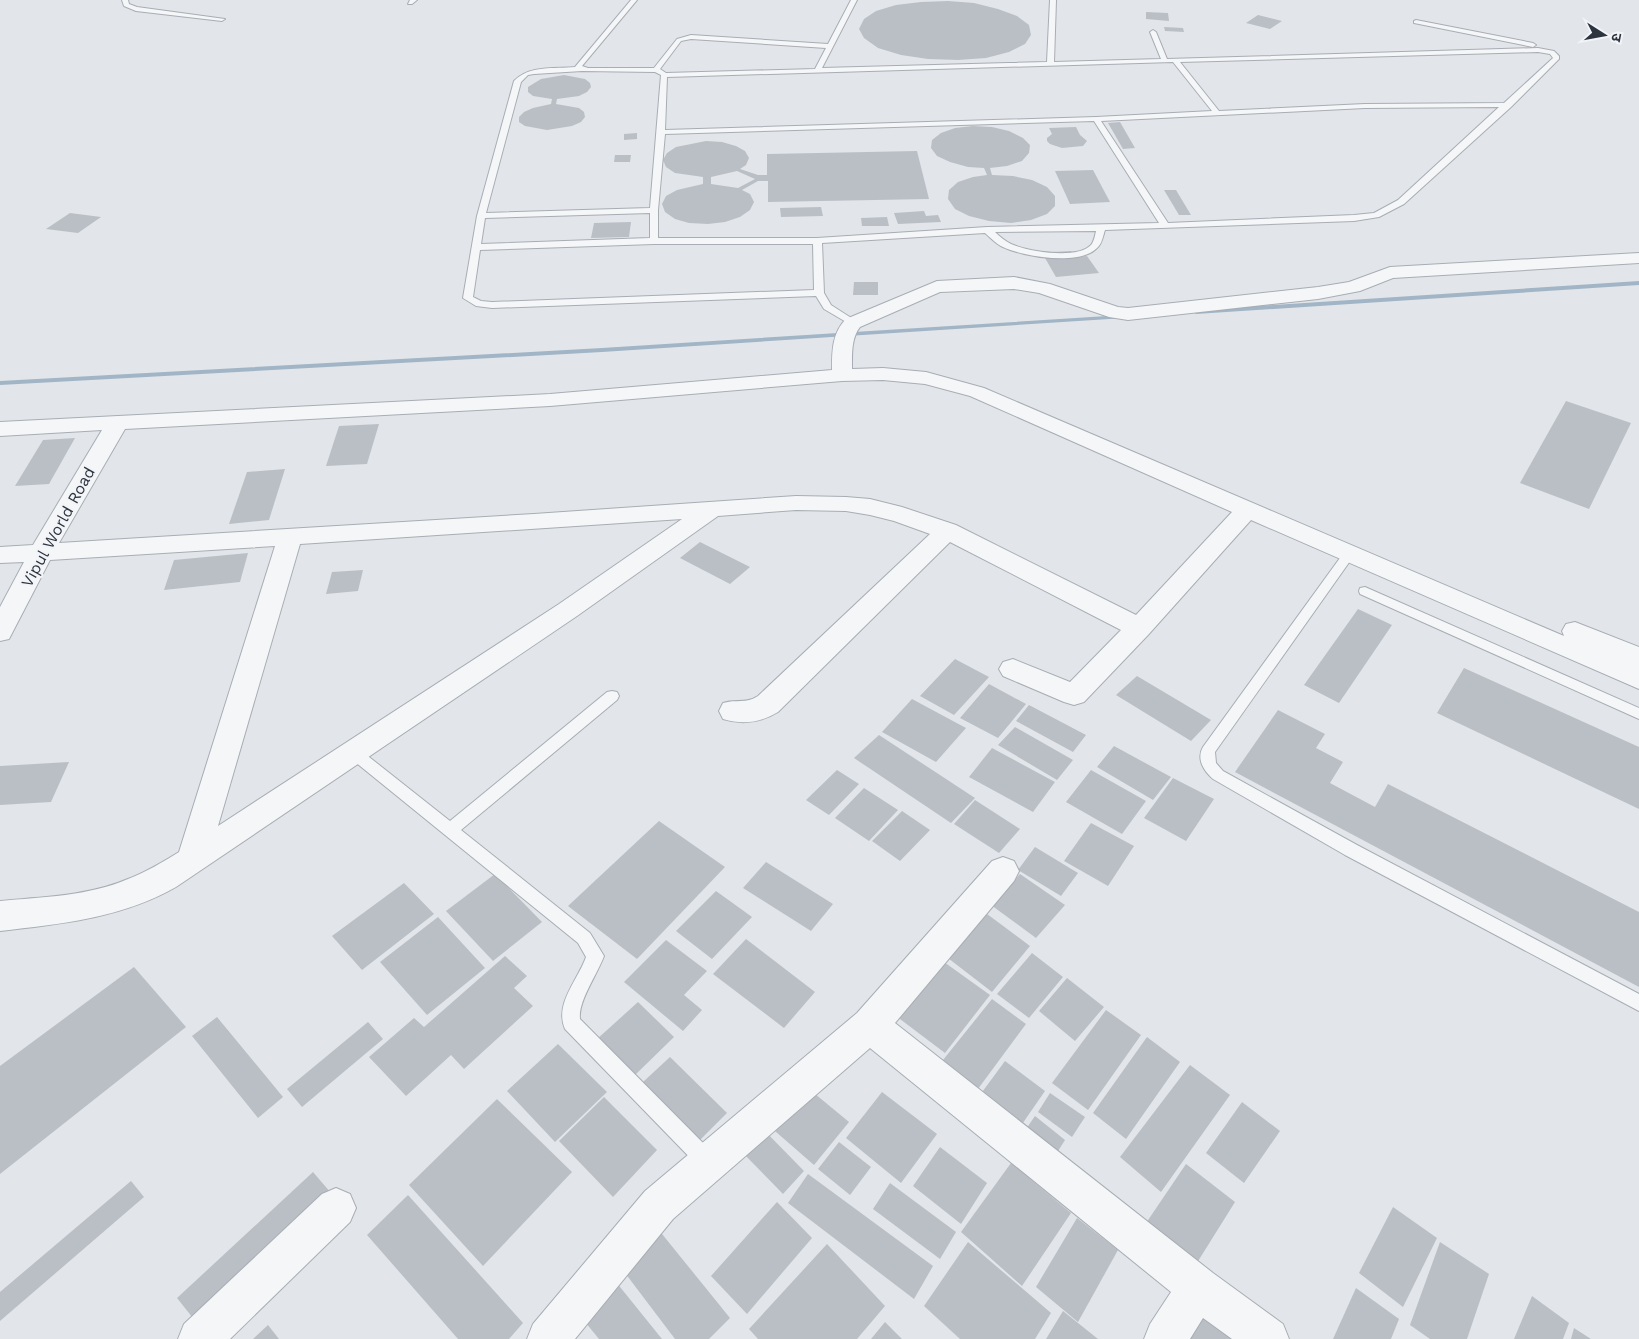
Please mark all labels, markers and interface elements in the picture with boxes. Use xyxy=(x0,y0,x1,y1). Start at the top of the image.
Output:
north arrow xyxy=(1579,10,1629,60)
text: उ xyxy=(1608,32,1625,44)
street label: Vipul World Road xyxy=(17,464,99,590)

